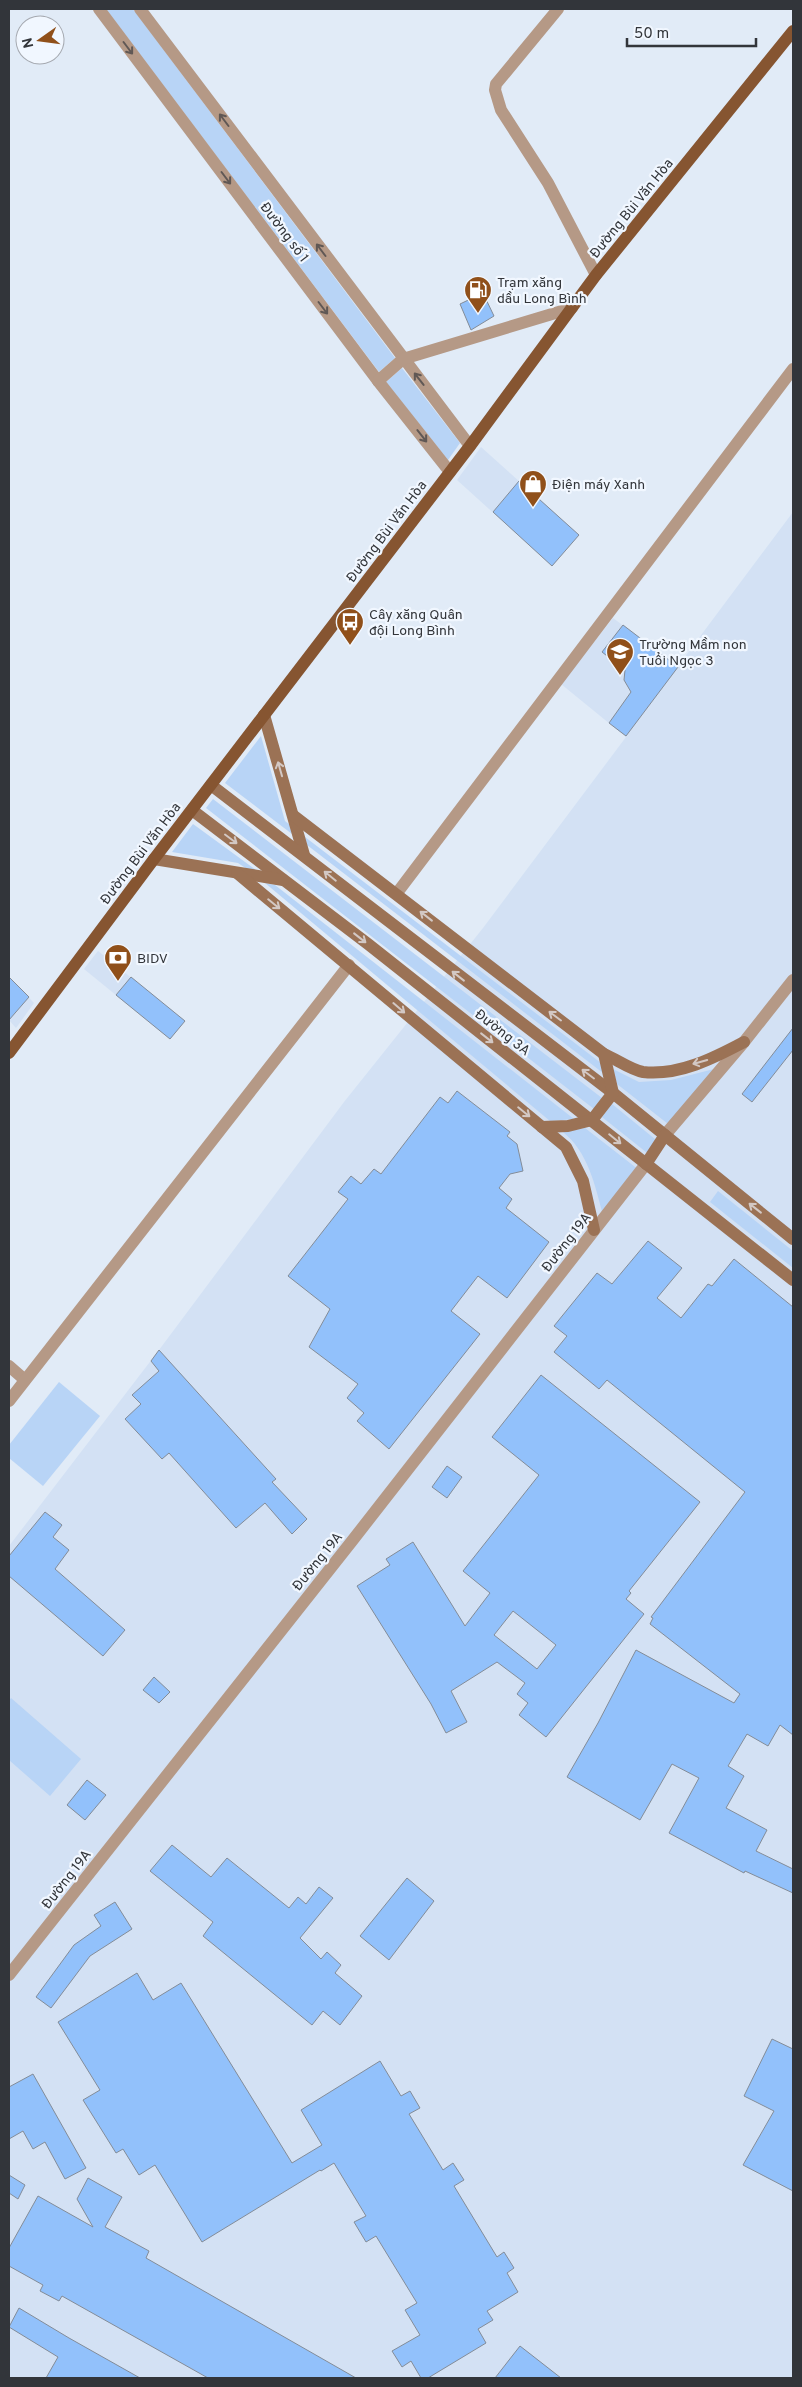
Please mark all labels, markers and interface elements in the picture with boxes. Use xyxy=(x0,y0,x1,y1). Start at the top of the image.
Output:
north arrow xyxy=(15,15,65,65)
scale bar xyxy=(627,15,756,47)
text: 50 m xyxy=(634,25,669,44)
text: N xyxy=(19,36,38,50)
one-way arrow xyxy=(123,41,133,55)
one-way arrow xyxy=(218,114,229,127)
street label: Đường Bùi Văn Hòa xyxy=(587,156,678,262)
one-way arrow xyxy=(220,171,231,184)
street label: Đường số 1 xyxy=(256,200,312,266)
one-way arrow xyxy=(316,244,327,257)
fuel station icon: Trạm xăng dầu Long Bình xyxy=(463,275,493,314)
place label: Trạm xăng dầu Long Bình xyxy=(497,275,587,308)
one-way arrow xyxy=(318,301,328,315)
one-way arrow xyxy=(414,372,424,386)
one-way arrow xyxy=(417,430,428,443)
shop icon: Điện máy Xanh xyxy=(518,469,548,508)
place label: Điện máy Xanh xyxy=(552,477,645,494)
street label: Đường Bùi Văn Hòa xyxy=(343,478,431,586)
bus stop icon: Cây xăng Quân đội Long Bình xyxy=(335,607,365,646)
place label: Cây xăng Quân đội Long Bình xyxy=(369,607,463,640)
school or university icon: Trường Mầm non Tuổi Ngọc 3 xyxy=(605,637,635,676)
place label: Trường Mầm non Tuổi Ngọc 3 xyxy=(639,637,747,670)
one-way arrow xyxy=(274,761,284,777)
street label: Đường Bùi Văn Hòa xyxy=(97,800,185,908)
one-way arrow xyxy=(224,834,238,844)
one-way arrow xyxy=(323,871,336,882)
one-way arrow xyxy=(268,898,281,909)
one-way arrow xyxy=(420,911,433,922)
one-way arrow xyxy=(353,932,366,943)
bank icon: BIDV xyxy=(103,943,133,982)
place label: BIDV xyxy=(137,951,168,968)
one-way arrow xyxy=(451,971,465,981)
one-way arrow xyxy=(392,1002,405,1013)
street label: Đường 3A xyxy=(471,1006,533,1060)
one-way arrow xyxy=(548,1011,562,1021)
one-way arrow xyxy=(480,1033,493,1044)
one-way arrow xyxy=(692,1058,708,1068)
one-way arrow xyxy=(582,1068,595,1079)
one-way arrow xyxy=(517,1106,530,1117)
one-way arrow xyxy=(608,1133,621,1144)
one-way arrow xyxy=(749,1203,762,1214)
street label: Đường 19A xyxy=(539,1210,596,1276)
street label: Đường 19A xyxy=(289,1529,347,1595)
street label: Đường 19A xyxy=(39,1847,96,1913)

